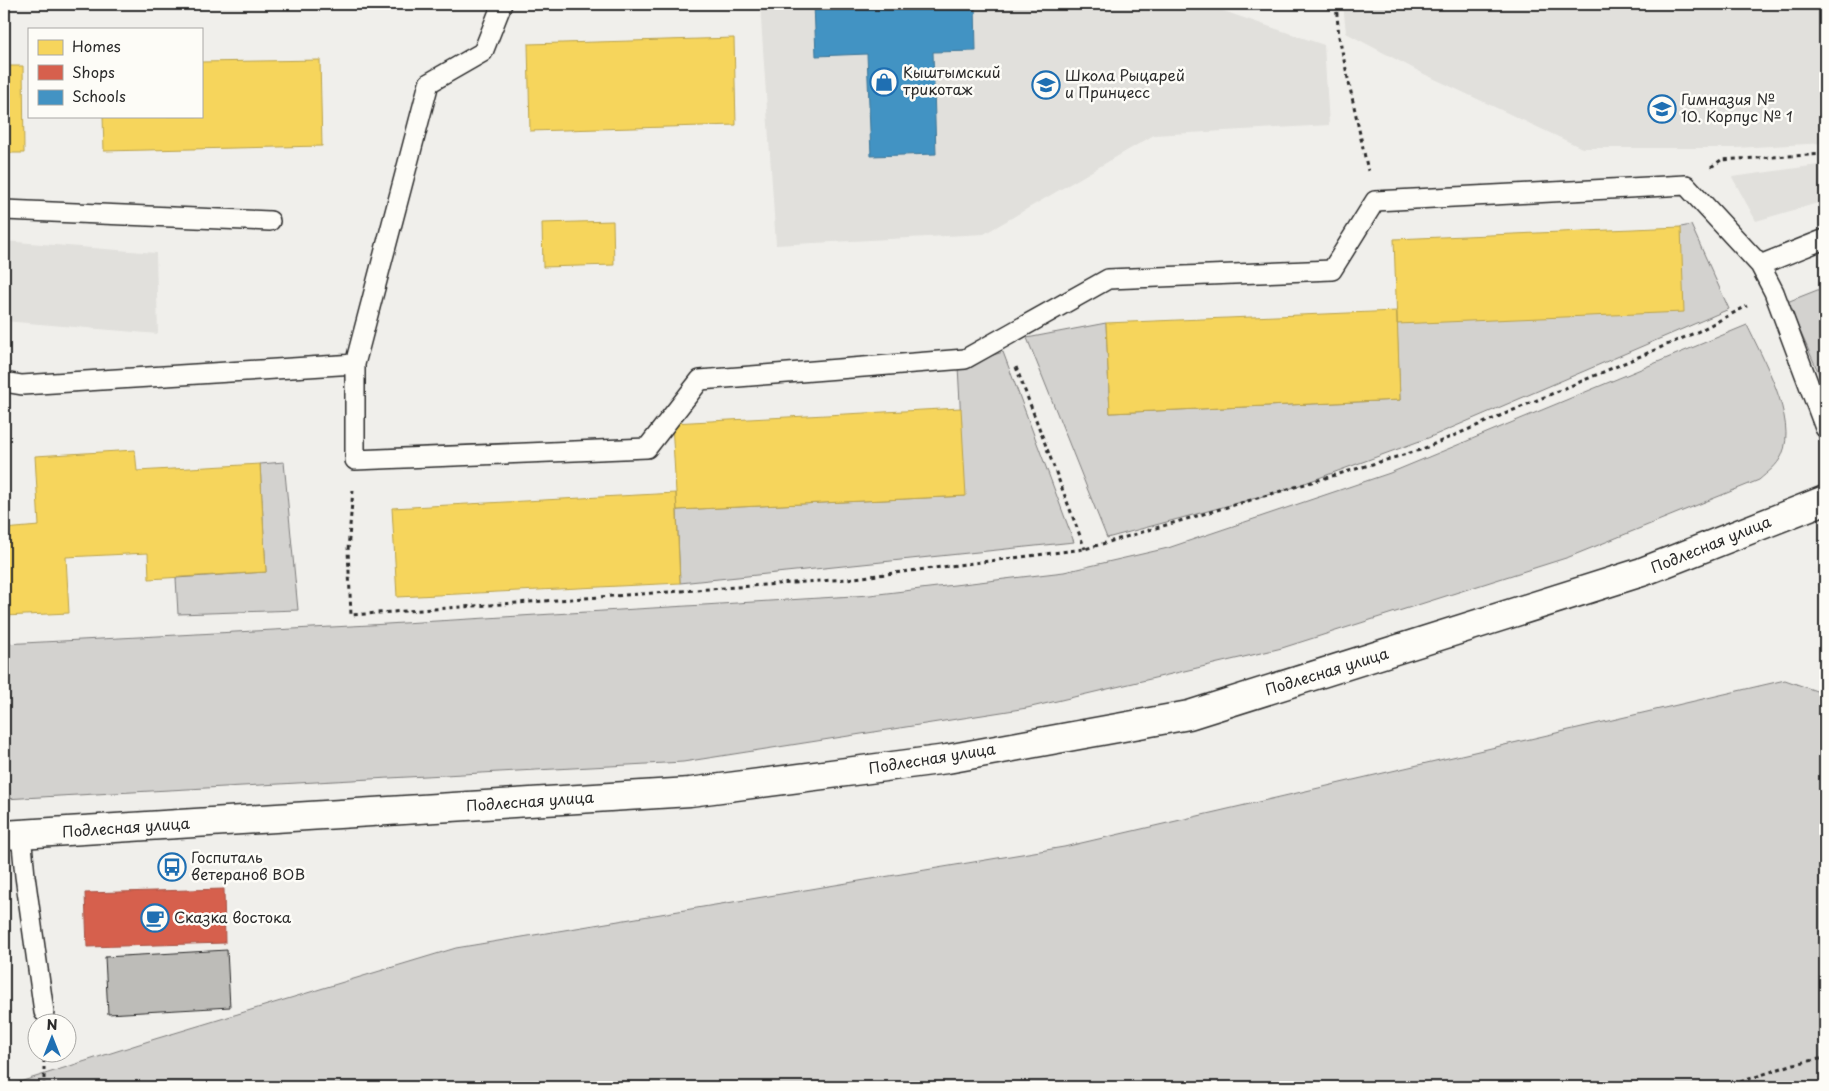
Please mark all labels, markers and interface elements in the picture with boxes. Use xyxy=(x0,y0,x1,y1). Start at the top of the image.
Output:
legend xyxy=(28,28,202,118)
text: Homes xyxy=(72,34,121,57)
text: Shops xyxy=(72,60,115,83)
place label: Кыштымский трикотаж xyxy=(903,60,1001,100)
place label: Школа Рыцарей и Принцесс xyxy=(1065,63,1185,103)
shop icon: Кыштымский трикотаж xyxy=(869,67,899,97)
school or university icon: Школа Рыцарей и Принцесс xyxy=(1031,70,1061,100)
text: Schools xyxy=(72,84,126,107)
place label: Гимназия № 10. Корпус № 1 xyxy=(1681,87,1793,127)
school or university icon: Гимназия № 10. Корпус № 1 xyxy=(1647,94,1677,124)
street label: Подлесная улица xyxy=(1647,509,1775,578)
street label: Подлесная улица xyxy=(1262,641,1392,700)
street label: Подлесная улица xyxy=(867,736,997,779)
street label: Подлесная улица xyxy=(465,785,595,816)
street label: Подлесная улица xyxy=(61,811,191,842)
place label: Госпиталь ветеранов ВОВ xyxy=(191,845,305,885)
bus stop icon: Госпиталь ветеранов ВОВ xyxy=(157,852,187,882)
cafe icon: Сказка востока xyxy=(140,903,170,933)
place label: Сказка востока xyxy=(174,905,292,928)
north arrow xyxy=(28,1014,78,1064)
text: N xyxy=(46,1014,58,1035)

